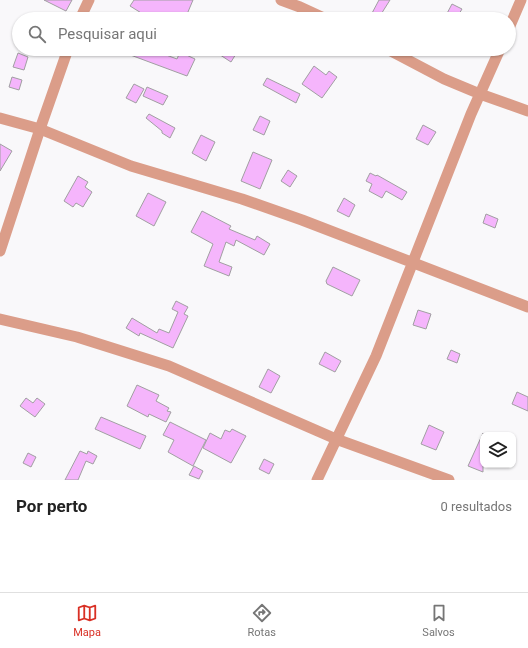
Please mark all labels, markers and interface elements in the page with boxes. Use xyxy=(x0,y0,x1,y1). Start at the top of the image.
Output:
search box xyxy=(12,12,516,56)
icon: search xyxy=(26,23,48,45)
text: Pesquisar aqui xyxy=(58,25,157,43)
map controls xyxy=(480,432,516,468)
button: layers xyxy=(480,432,516,468)
text: Por perto xyxy=(16,496,87,516)
text: 0 resultados xyxy=(440,499,512,514)
tab: Mapa xyxy=(73,602,101,639)
tab: Rotas xyxy=(248,602,276,639)
tab: Salvos xyxy=(422,602,455,639)

